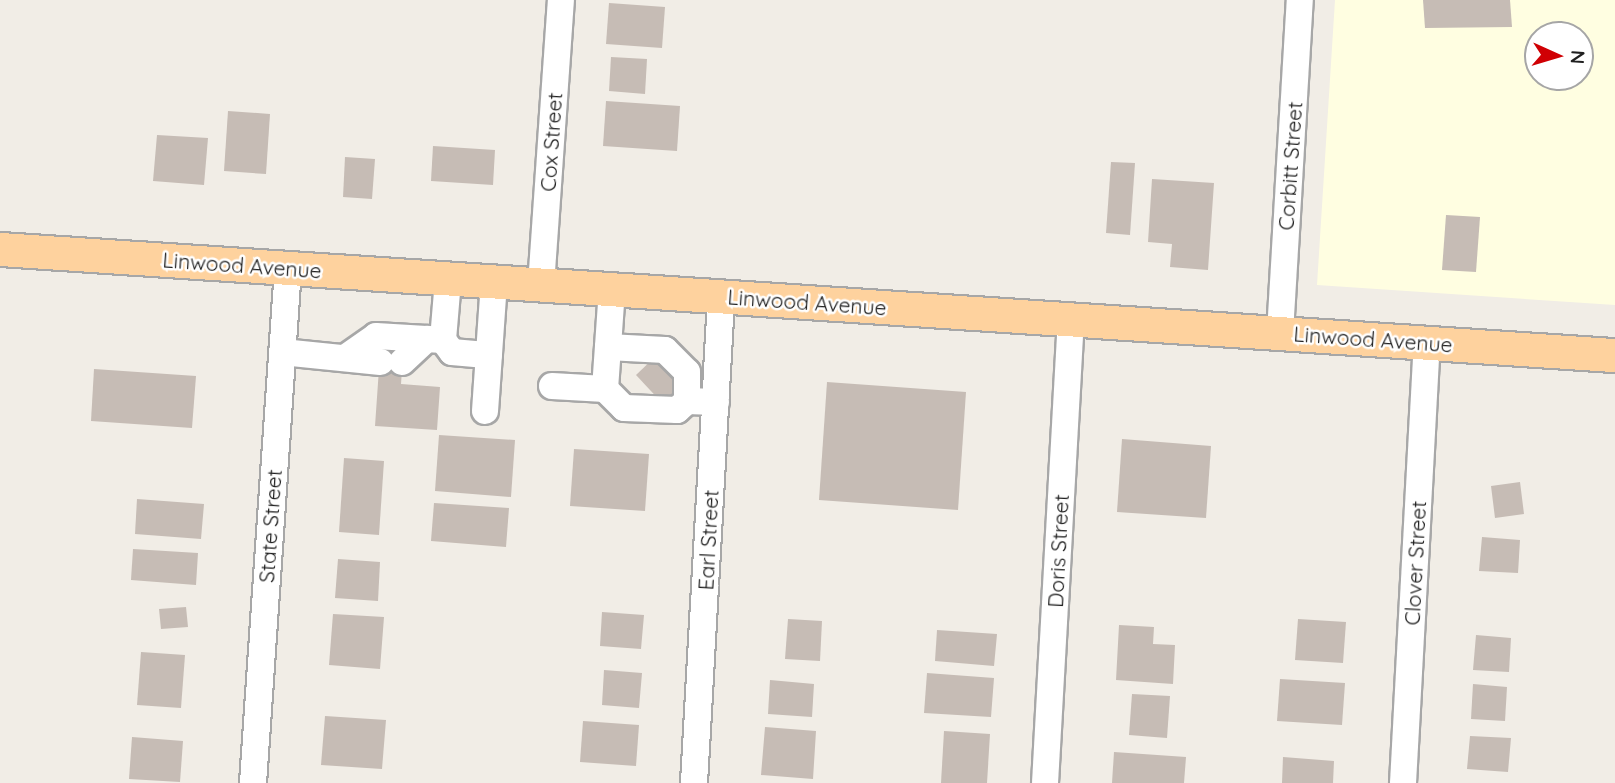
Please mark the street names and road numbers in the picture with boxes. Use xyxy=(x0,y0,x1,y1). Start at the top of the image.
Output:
street label: Cox Street xyxy=(535,92,567,192)
street label: Corbitt Street xyxy=(1273,101,1307,231)
street label: Linwood Avenue xyxy=(162,247,322,283)
street label: Linwood Avenue xyxy=(727,284,887,320)
street label: Linwood Avenue xyxy=(1293,321,1453,357)
street label: State Street xyxy=(253,468,287,584)
street label: Earl Street xyxy=(693,489,723,591)
street label: Doris Street xyxy=(1042,494,1074,608)
street label: Clover Street xyxy=(1399,500,1431,626)

